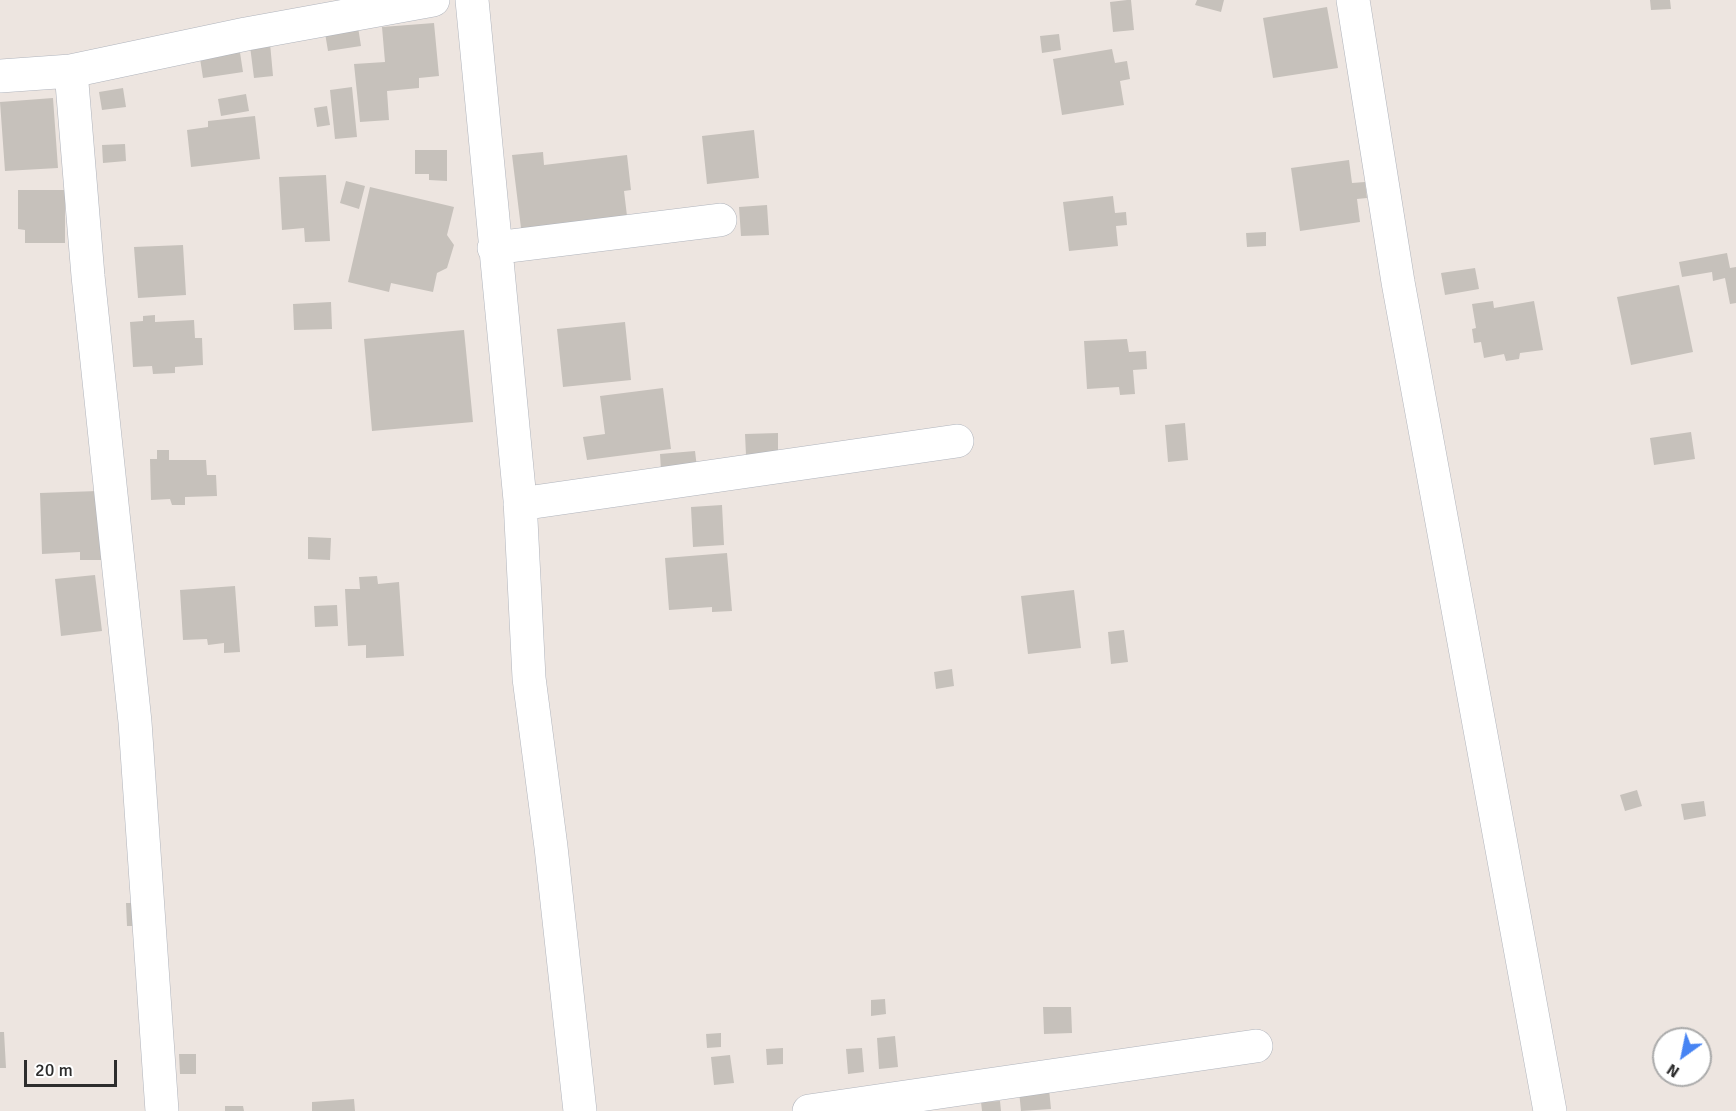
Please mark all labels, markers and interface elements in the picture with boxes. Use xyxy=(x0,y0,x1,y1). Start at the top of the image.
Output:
north arrow xyxy=(1652,1027,1712,1087)
scale bar xyxy=(27,1048,120,1086)
text: 20 m xyxy=(35,1059,73,1081)
text: N xyxy=(1663,1059,1683,1082)

